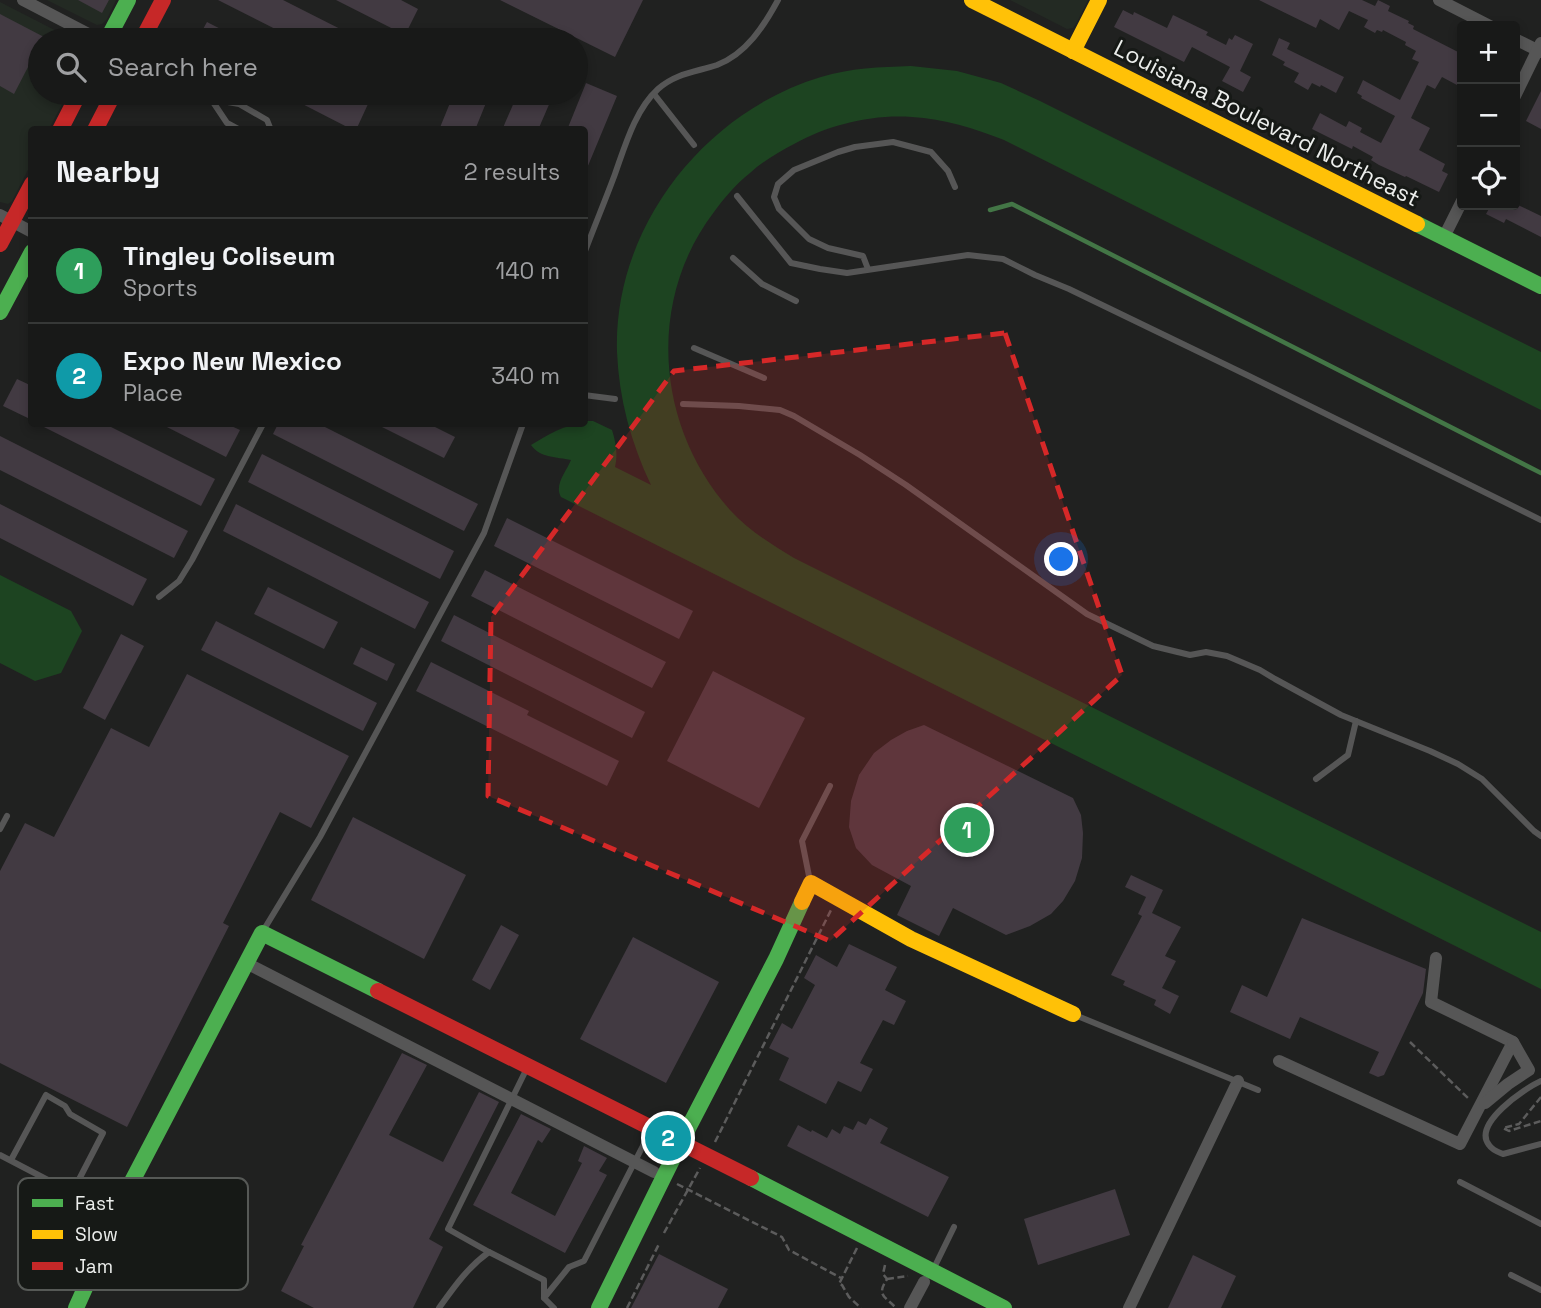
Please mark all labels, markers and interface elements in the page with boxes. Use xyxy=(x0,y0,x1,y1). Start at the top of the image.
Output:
map controls xyxy=(1457,21,1520,210)
button: + xyxy=(1457,21,1520,84)
search box xyxy=(28,28,588,105)
street label: Louisiana Boulevard Northeast xyxy=(1109,33,1425,213)
icon: search xyxy=(52,48,90,86)
text: Search here xyxy=(108,50,258,84)
button: − xyxy=(1457,84,1520,147)
button: locate xyxy=(1457,147,1520,210)
text: Nearby xyxy=(56,152,160,191)
text: 2 results xyxy=(464,157,560,187)
text: Tingley Coliseum xyxy=(123,239,335,273)
text: 1 xyxy=(74,256,84,286)
text: 140 m xyxy=(496,256,560,286)
text: Sports xyxy=(123,273,198,303)
text: Expo New Mexico xyxy=(123,344,342,378)
text: 2 xyxy=(72,361,86,391)
text: 340 m xyxy=(491,361,560,391)
text: Place xyxy=(123,378,183,408)
your location xyxy=(1044,542,1078,576)
pin: 1 xyxy=(944,804,990,856)
pin: 2 xyxy=(645,1112,691,1164)
legend xyxy=(18,1178,248,1290)
text: Fast xyxy=(75,1191,115,1216)
text: Slow xyxy=(75,1222,118,1247)
text: Jam xyxy=(75,1254,113,1279)

